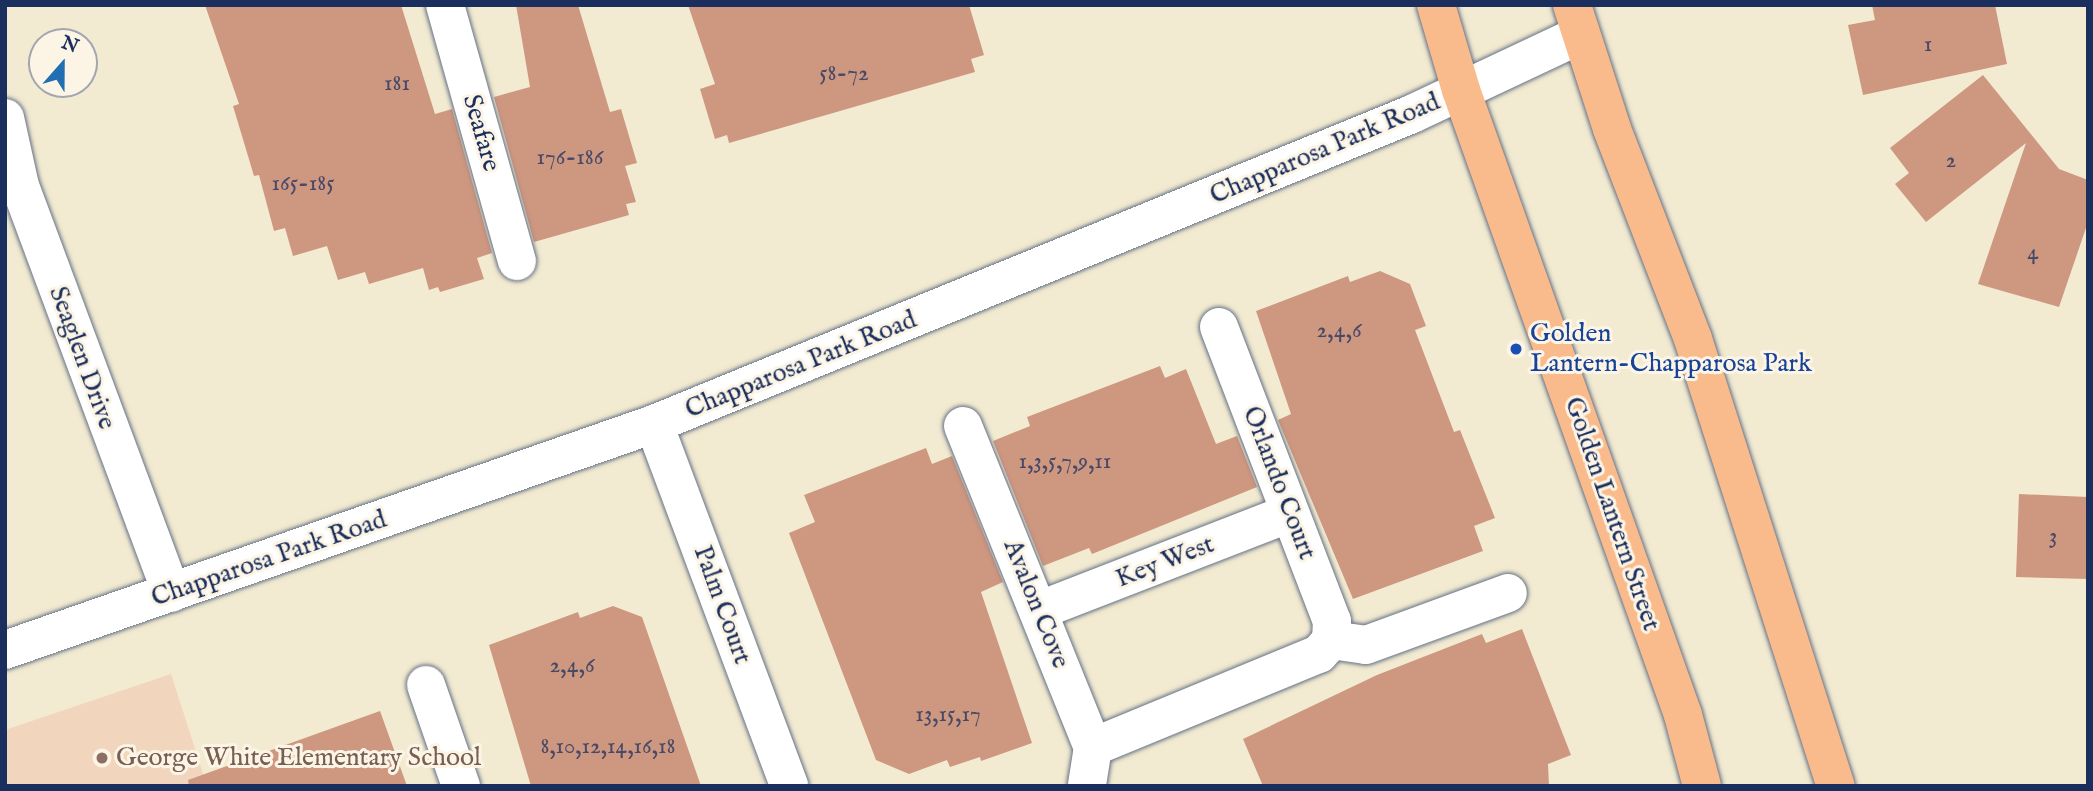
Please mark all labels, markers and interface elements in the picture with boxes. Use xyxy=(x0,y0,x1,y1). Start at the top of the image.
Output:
north arrow xyxy=(28,28,98,98)
text: N xyxy=(58,31,82,59)
house number: 1 xyxy=(1924,31,1932,59)
house number: 58-72 xyxy=(819,60,869,88)
house number: 181 xyxy=(384,70,410,98)
street label: Chapparosa Park Road xyxy=(1205,86,1445,212)
street label: Seafare xyxy=(455,91,507,175)
house number: 176-186 xyxy=(536,144,604,172)
house number: 2 xyxy=(1946,147,1956,175)
house number: 165-185 xyxy=(271,170,335,198)
house number: 4 xyxy=(2027,239,2039,267)
street label: Seaglen Drive xyxy=(42,282,122,434)
street label: Chapparosa Park Road xyxy=(681,304,921,426)
house number: 2,4,6 xyxy=(1316,317,1362,345)
place label: Golden Lantern-Chapparosa Park xyxy=(1530,318,1812,380)
marker: Golden Lantern-Chapparosa Park xyxy=(1508,341,1524,357)
street label: Golden Lantern Street xyxy=(1557,393,1667,635)
street label: Orlando Court xyxy=(1236,402,1322,564)
house number: 1,3,5,7,9,11 xyxy=(1019,448,1111,476)
street label: Chapparosa Park Road xyxy=(147,504,391,614)
house number: 3 xyxy=(2049,523,2057,551)
street label: Key West xyxy=(1111,529,1219,595)
street label: Avalon Cove xyxy=(996,535,1076,673)
street label: Palm Court xyxy=(686,542,758,668)
house number: 2,4,6 xyxy=(549,652,595,680)
house number: 13,15,17 xyxy=(915,701,981,729)
house number: 8,10,12,14,16,18 xyxy=(540,733,676,761)
place label: George White Elementary School xyxy=(116,742,481,774)
marker: George White Elementary School xyxy=(94,750,110,766)

